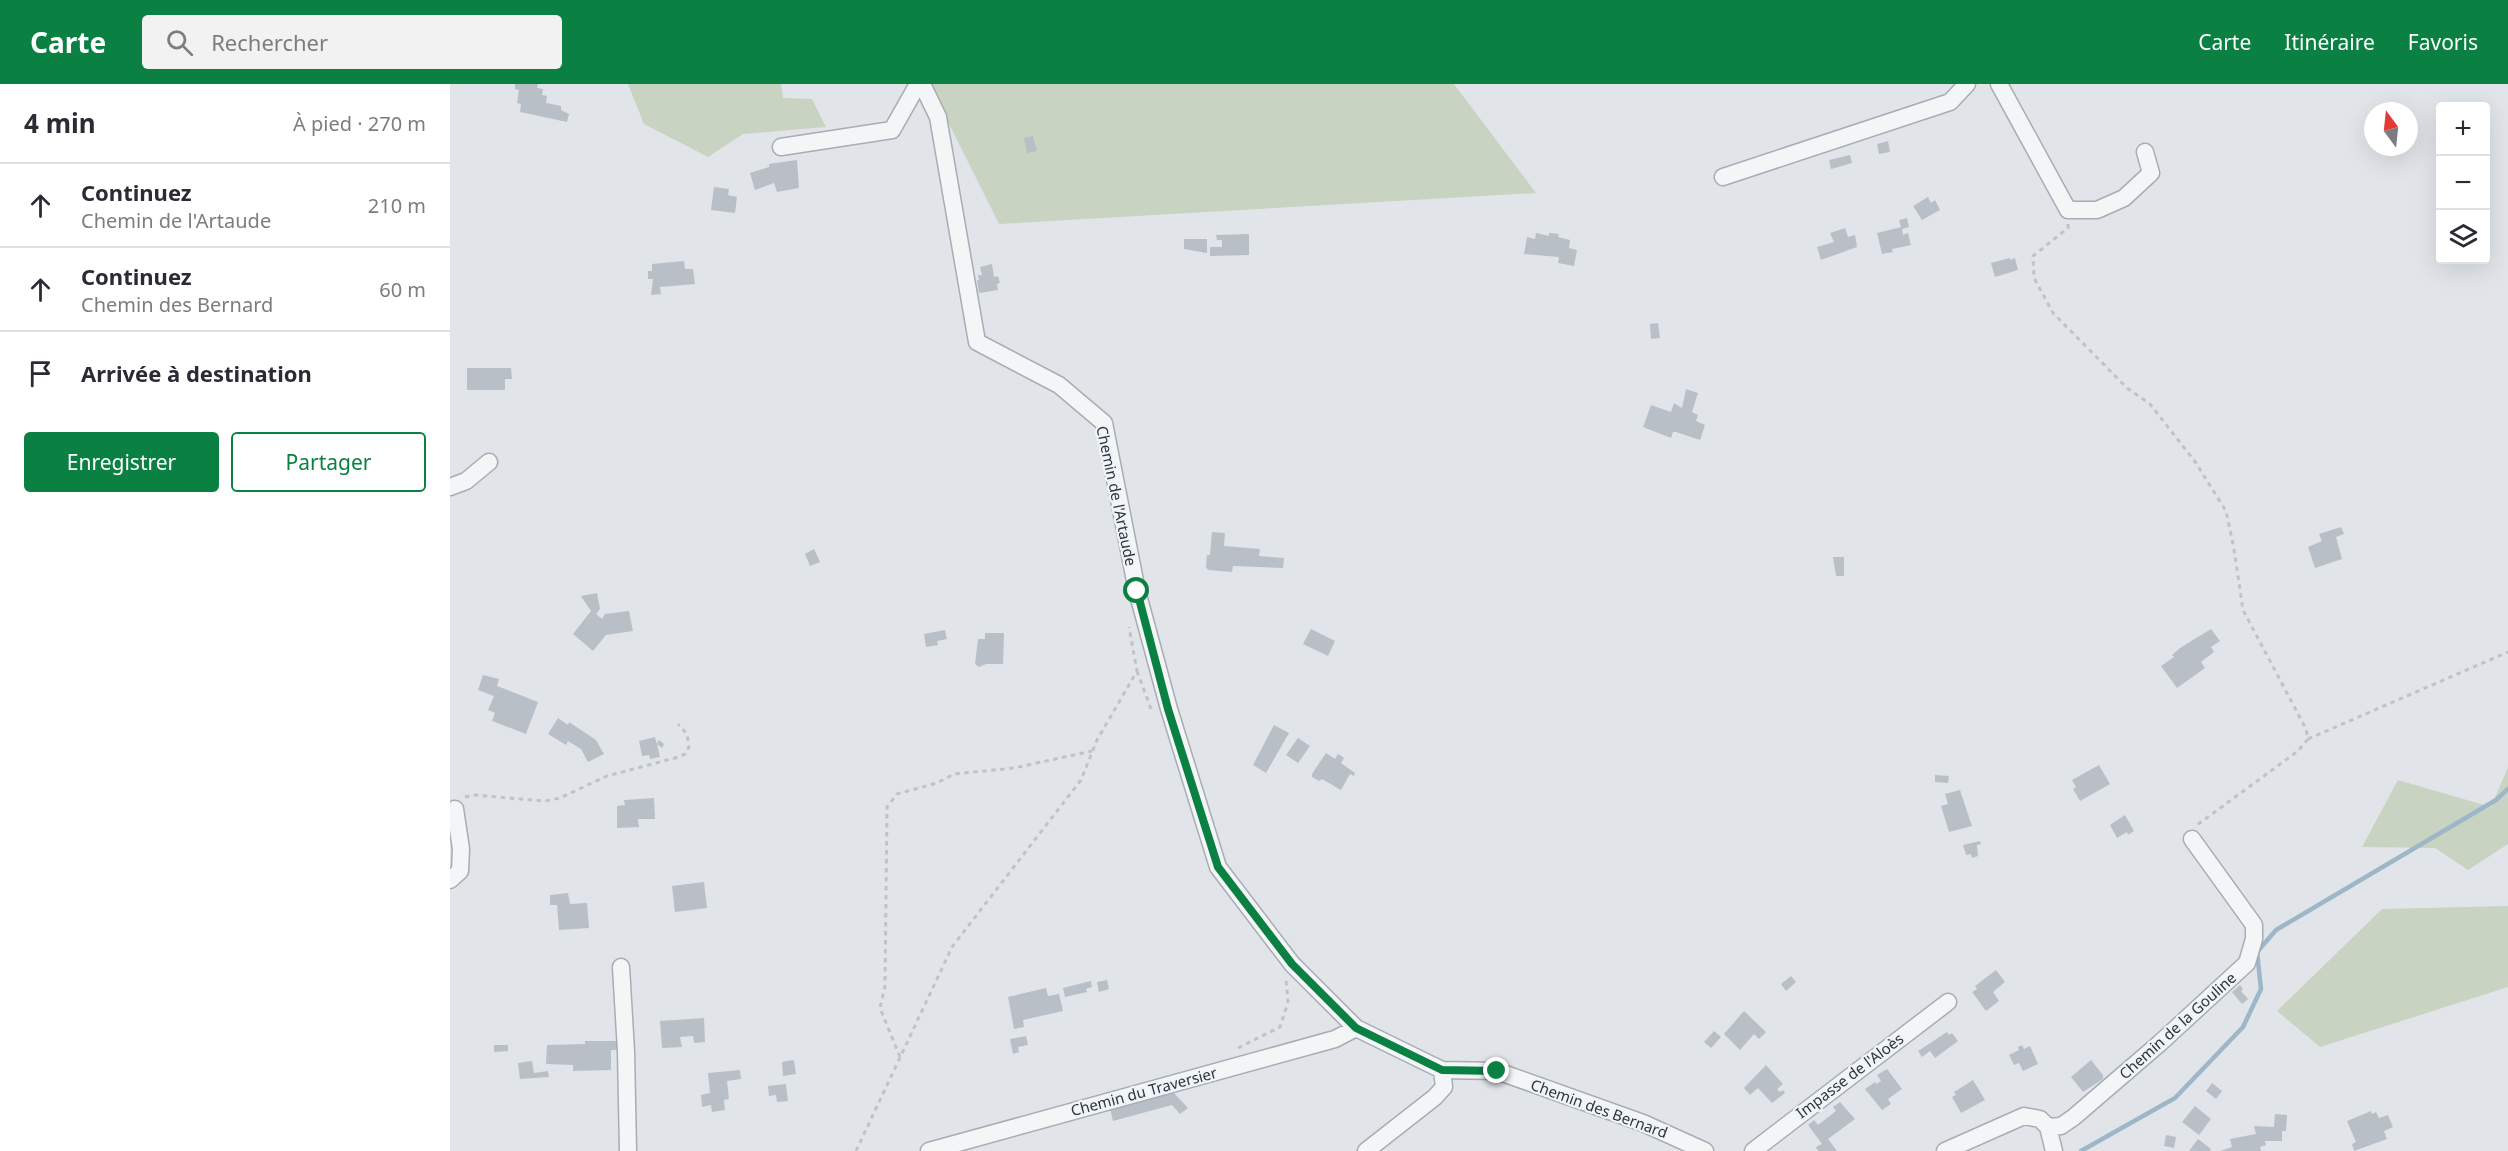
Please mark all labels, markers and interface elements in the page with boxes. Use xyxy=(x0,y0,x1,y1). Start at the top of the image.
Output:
search box xyxy=(142,15,562,69)
text: Carte xyxy=(30,23,106,61)
icon: search xyxy=(163,26,196,59)
text: Rechercher xyxy=(211,27,328,57)
text: Carte xyxy=(2198,28,2251,56)
text: Itinéraire xyxy=(2284,28,2375,56)
text: Favoris xyxy=(2408,28,2478,56)
north arrow xyxy=(2364,102,2418,156)
map controls xyxy=(2436,102,2490,264)
button: + xyxy=(2436,102,2490,156)
text: 4 min xyxy=(24,105,96,141)
text: À pied · 270 m xyxy=(293,110,426,137)
button: − xyxy=(2436,156,2490,210)
text: Continuez xyxy=(81,177,192,207)
icon: ahead xyxy=(24,189,57,222)
text: 210 m xyxy=(368,192,426,219)
text: Chemin de l'Artaude xyxy=(81,207,271,234)
button: layers xyxy=(2436,210,2490,264)
text: Continuez xyxy=(81,261,192,291)
icon: ahead xyxy=(24,273,57,306)
text: 60 m xyxy=(379,276,426,303)
text: Chemin des Bernard xyxy=(81,291,273,318)
icon: arrive xyxy=(24,357,57,390)
text: Arrivée à destination xyxy=(81,358,312,388)
street label: Chemin de l'Artaude xyxy=(1092,424,1142,568)
button: Enregistrer xyxy=(24,432,219,492)
button: Partager xyxy=(231,432,426,492)
route start xyxy=(1123,577,1149,603)
street label: Chemin de la Gouline xyxy=(2115,967,2240,1083)
street label: Impasse de l'Aloès xyxy=(1792,1028,1907,1122)
route end xyxy=(1483,1057,1509,1083)
street label: Chemin du Traversier xyxy=(1068,1062,1219,1120)
street label: Chemin des Bernard xyxy=(1528,1074,1671,1142)

